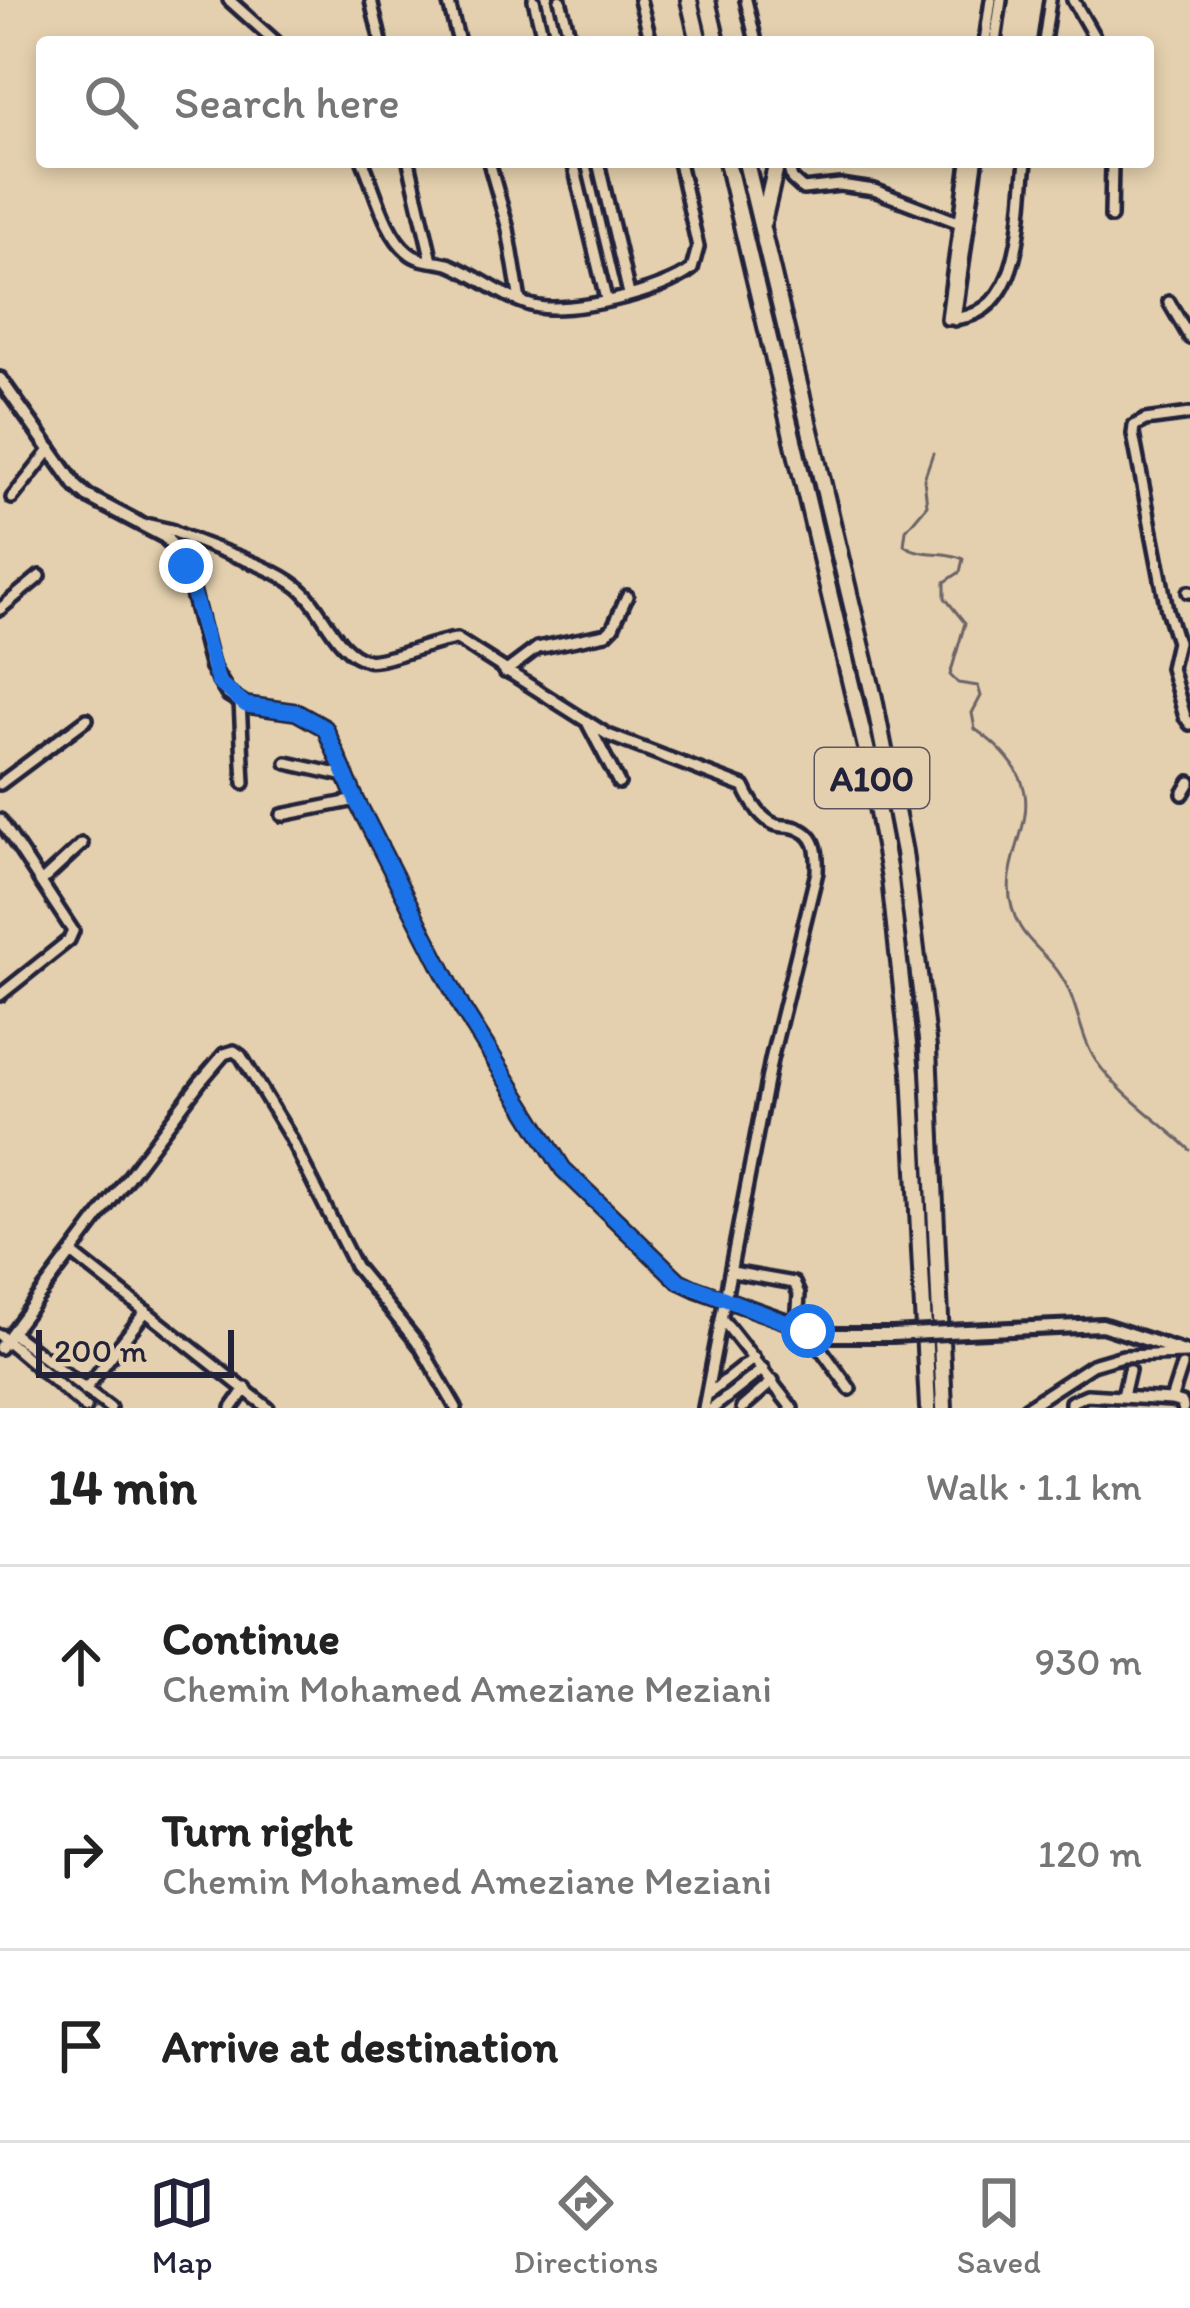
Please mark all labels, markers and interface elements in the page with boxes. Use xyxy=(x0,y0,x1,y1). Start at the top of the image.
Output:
search box xyxy=(36,36,1154,168)
icon: search xyxy=(78,69,144,135)
text: Search here xyxy=(174,75,400,129)
route end xyxy=(159,539,213,593)
road number: A100 xyxy=(815,748,929,808)
route start xyxy=(781,1304,835,1358)
scale bar xyxy=(36,1324,234,1377)
text: 200 m xyxy=(54,1331,147,1370)
text: 14 min xyxy=(48,1456,197,1517)
text: Walk · 1.1 km xyxy=(926,1463,1142,1510)
text: Continue xyxy=(162,1611,340,1665)
icon: ahead xyxy=(48,1629,114,1695)
text: 930 m xyxy=(1035,1638,1142,1685)
text: Chemin Mohamed Ameziane Meziani xyxy=(162,1665,772,1712)
text: Turn right xyxy=(162,1803,353,1857)
icon: right xyxy=(48,1821,114,1887)
text: 120 m xyxy=(1038,1830,1142,1877)
text: Chemin Mohamed Ameziane Meziani xyxy=(162,1857,772,1904)
icon: arrive xyxy=(48,2013,114,2079)
text: Arrive at destination xyxy=(162,2019,558,2073)
tab: Map xyxy=(149,2170,215,2281)
tab: Directions xyxy=(513,2170,658,2281)
tab: Saved xyxy=(957,2170,1041,2281)

